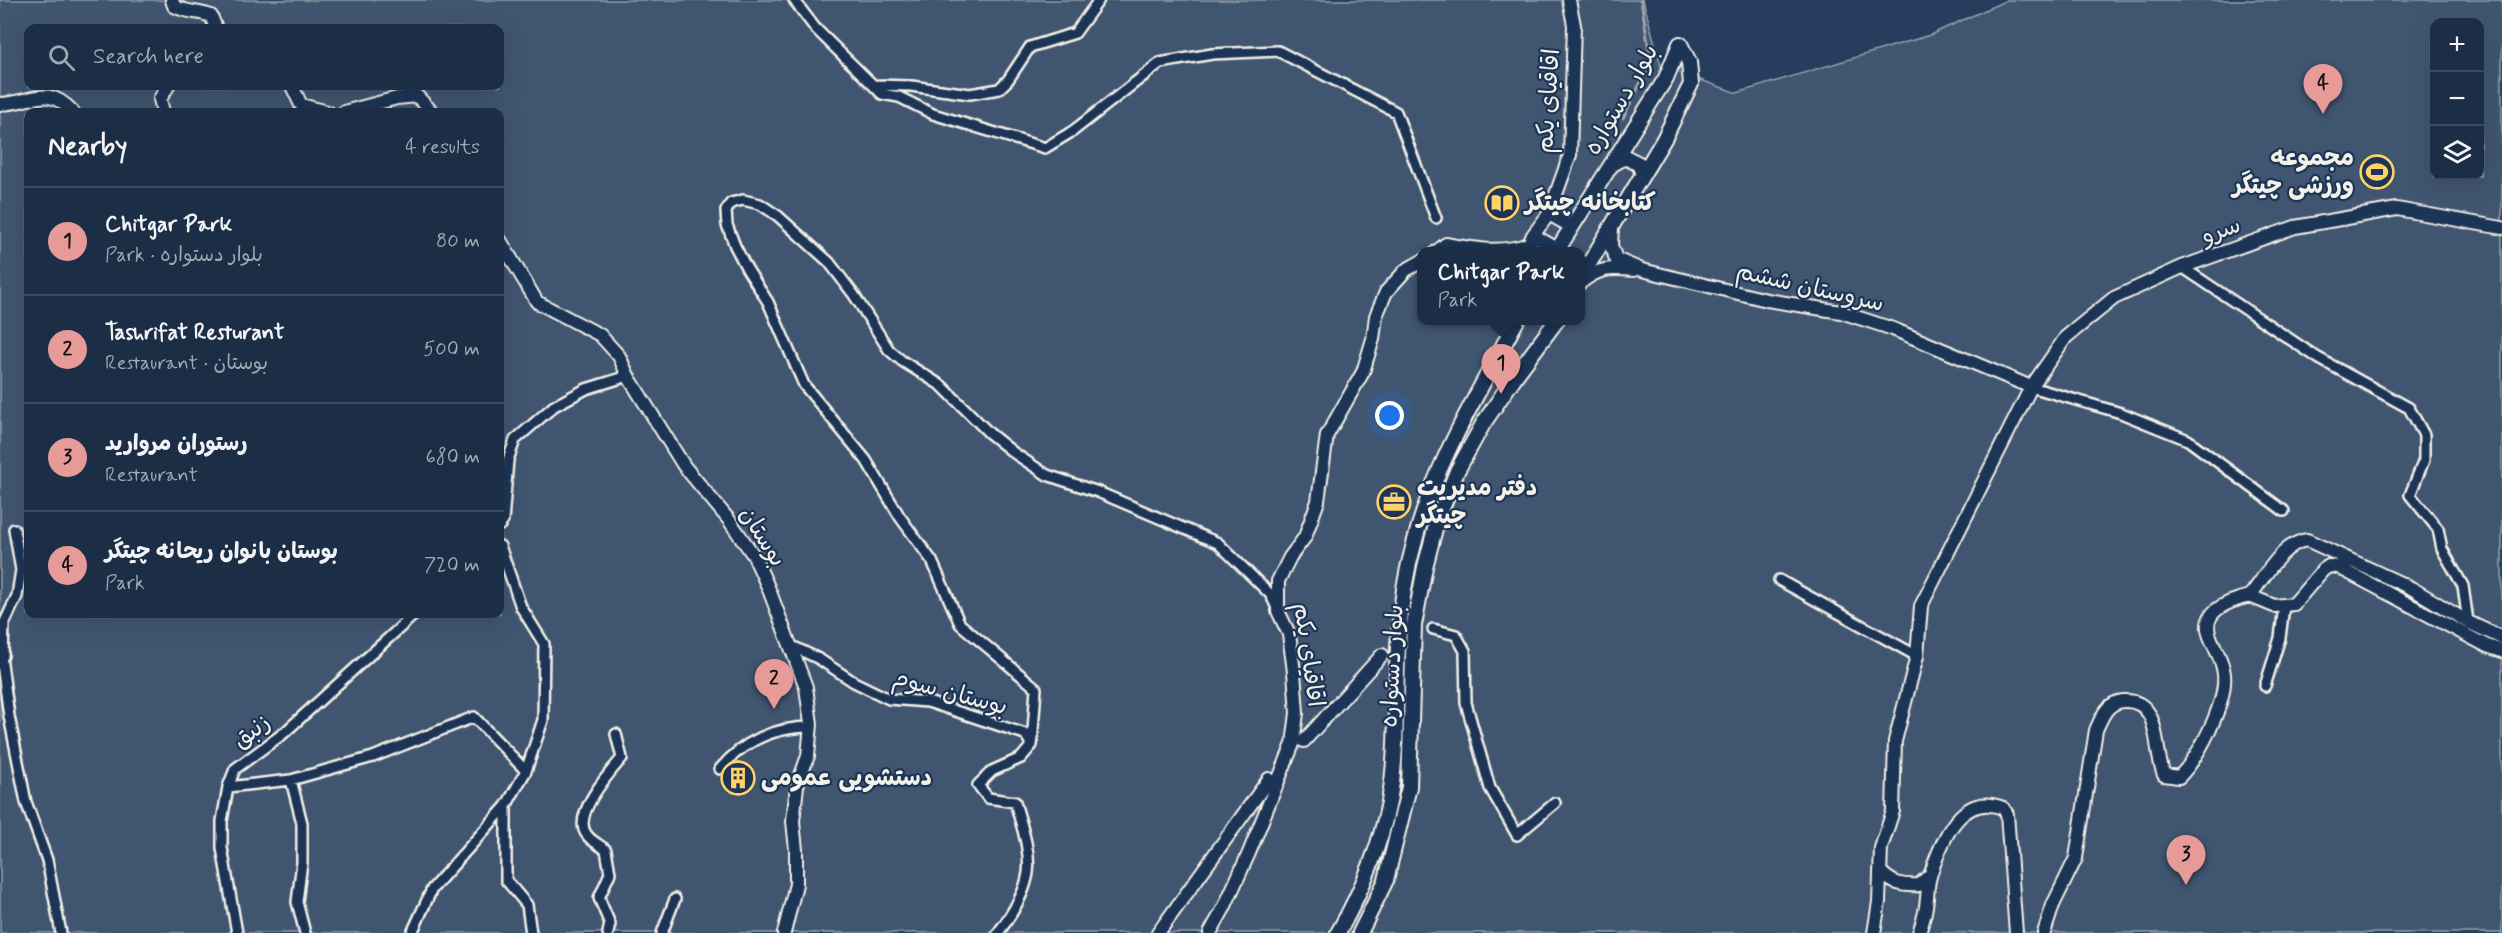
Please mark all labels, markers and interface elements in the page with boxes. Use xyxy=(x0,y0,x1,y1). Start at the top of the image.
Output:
map controls xyxy=(2430,18,2484,180)
button: + xyxy=(2430,18,2484,72)
search box xyxy=(24,24,504,90)
street label: بلوار دستواره xyxy=(1578,39,1666,161)
icon: search xyxy=(45,41,78,74)
text: Search here xyxy=(93,43,204,71)
street label: اقاقیای یکم xyxy=(1530,48,1569,154)
pin: 4 xyxy=(2304,64,2342,114)
button: − xyxy=(2430,72,2484,126)
button: layers xyxy=(2430,126,2484,180)
text: Nearby xyxy=(48,130,127,164)
text: 4 results xyxy=(405,134,480,161)
place label: مجموعه ورزشی چیتگر xyxy=(2230,143,2354,202)
sports icon: مجموعه ورزشی چیتگر xyxy=(2359,154,2395,190)
library icon: کتابخانه چیتگر xyxy=(1484,185,1520,221)
place label: کتابخانه چیتگر xyxy=(1523,187,1656,219)
street label: سرو xyxy=(2196,210,2245,252)
text: Chitgar Park xyxy=(105,211,232,239)
text: 1 xyxy=(63,228,72,255)
text: 80 m xyxy=(436,228,480,255)
text: Park · بلوار دستواره xyxy=(105,242,263,269)
popup xyxy=(1417,247,1585,325)
street label: سروستان ششم xyxy=(1733,256,1887,321)
text: Chitgar Park xyxy=(1437,259,1565,287)
text: Park xyxy=(1437,287,1477,314)
text: Tashrifat Resturant xyxy=(105,319,284,347)
text: 2 xyxy=(63,336,72,363)
text: 500 m xyxy=(423,336,480,363)
pin: 1 xyxy=(1482,344,1520,394)
text: Restaurant · بوستان xyxy=(105,350,268,377)
your location xyxy=(1375,401,1404,430)
text: رستوران مروارید xyxy=(105,430,248,458)
text: 3 xyxy=(63,444,72,471)
text: 680 m xyxy=(425,444,480,471)
text: Restaurant xyxy=(105,462,198,489)
place label: دفتر مدیریت چیتگر xyxy=(1415,473,1537,532)
office icon: دفتر مدیریت چیتگر xyxy=(1376,484,1412,520)
street label: بوستان xyxy=(731,501,793,573)
text: بوستان بانوان ریحانه چیتگر xyxy=(105,538,338,566)
text: 4 xyxy=(62,552,73,579)
text: 720 m xyxy=(424,552,480,579)
text: Park xyxy=(105,570,145,597)
street label: اقاقیای یکم xyxy=(1284,601,1331,709)
street label: بلوار دستواره xyxy=(1374,604,1412,728)
pin: 2 xyxy=(754,660,794,709)
street label: بوستان سوم xyxy=(889,663,1011,724)
street label: زنبق xyxy=(227,708,277,756)
building icon: دستشویی عمومی xyxy=(720,760,756,796)
place label: دستشویی عمومی xyxy=(761,763,932,794)
pin: 3 xyxy=(2166,836,2206,885)

